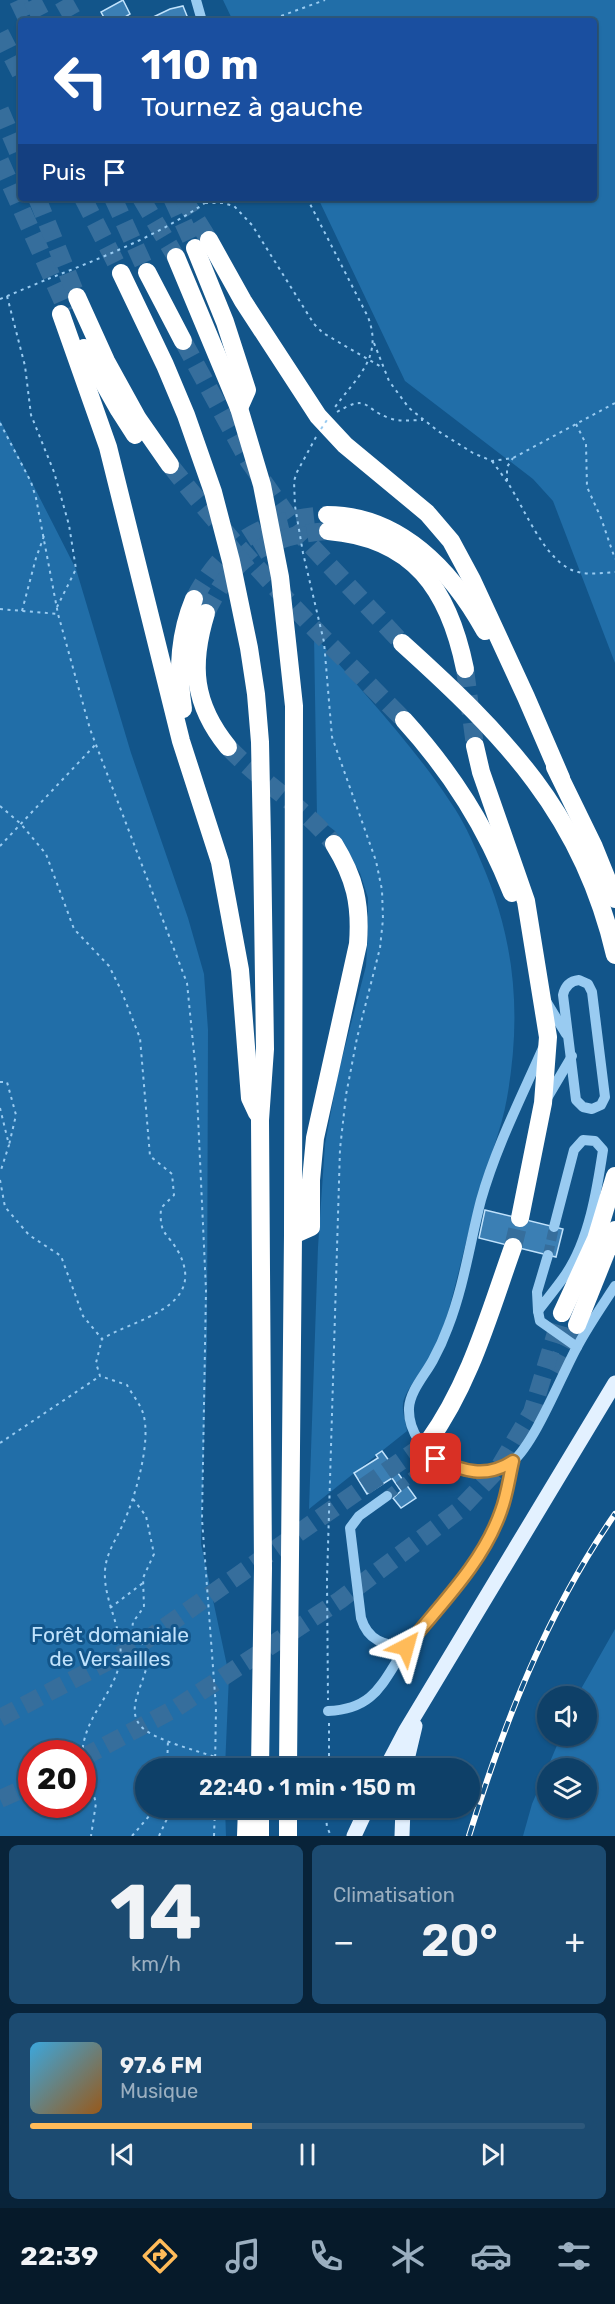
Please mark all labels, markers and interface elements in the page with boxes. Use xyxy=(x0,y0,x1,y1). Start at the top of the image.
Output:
text: 110 m xyxy=(141,40,259,90)
icon: left xyxy=(42,42,120,120)
text: Tournez à gauche xyxy=(141,91,363,123)
icon: arrive xyxy=(98,156,131,189)
text: Puis xyxy=(42,159,86,186)
pin xyxy=(410,1433,461,1484)
icon: arrive xyxy=(419,1442,452,1475)
position arrow xyxy=(374,1615,438,1679)
park label: Forêt domaniale de Versailles xyxy=(31,1622,189,1671)
map controls xyxy=(537,1686,597,1818)
button: sound xyxy=(537,1686,597,1746)
speed limit sign: 20 xyxy=(18,1740,96,1818)
button: layers xyxy=(537,1758,597,1818)
text: 22:40 · 1 min · 150 m xyxy=(199,1774,416,1801)
text: 14 xyxy=(110,1866,202,1959)
text: Climatisation xyxy=(333,1883,455,1907)
text: 20° xyxy=(421,1914,498,1967)
text: − xyxy=(333,1922,354,1961)
text: + xyxy=(564,1922,585,1961)
text: km/h xyxy=(131,1952,181,1976)
text: 97.6 FM xyxy=(120,2052,202,2079)
text: Musique xyxy=(120,2079,198,2103)
icon: previous xyxy=(106,2138,139,2171)
icon: pause xyxy=(291,2138,324,2171)
icon: next xyxy=(476,2138,509,2171)
icon: directions xyxy=(139,2235,181,2277)
icon: music xyxy=(222,2235,264,2277)
icon: phone xyxy=(305,2235,347,2277)
icon: climate xyxy=(387,2235,429,2277)
icon: car xyxy=(470,2235,512,2277)
icon: filters xyxy=(553,2235,595,2277)
text: 22:39 xyxy=(20,2240,98,2272)

